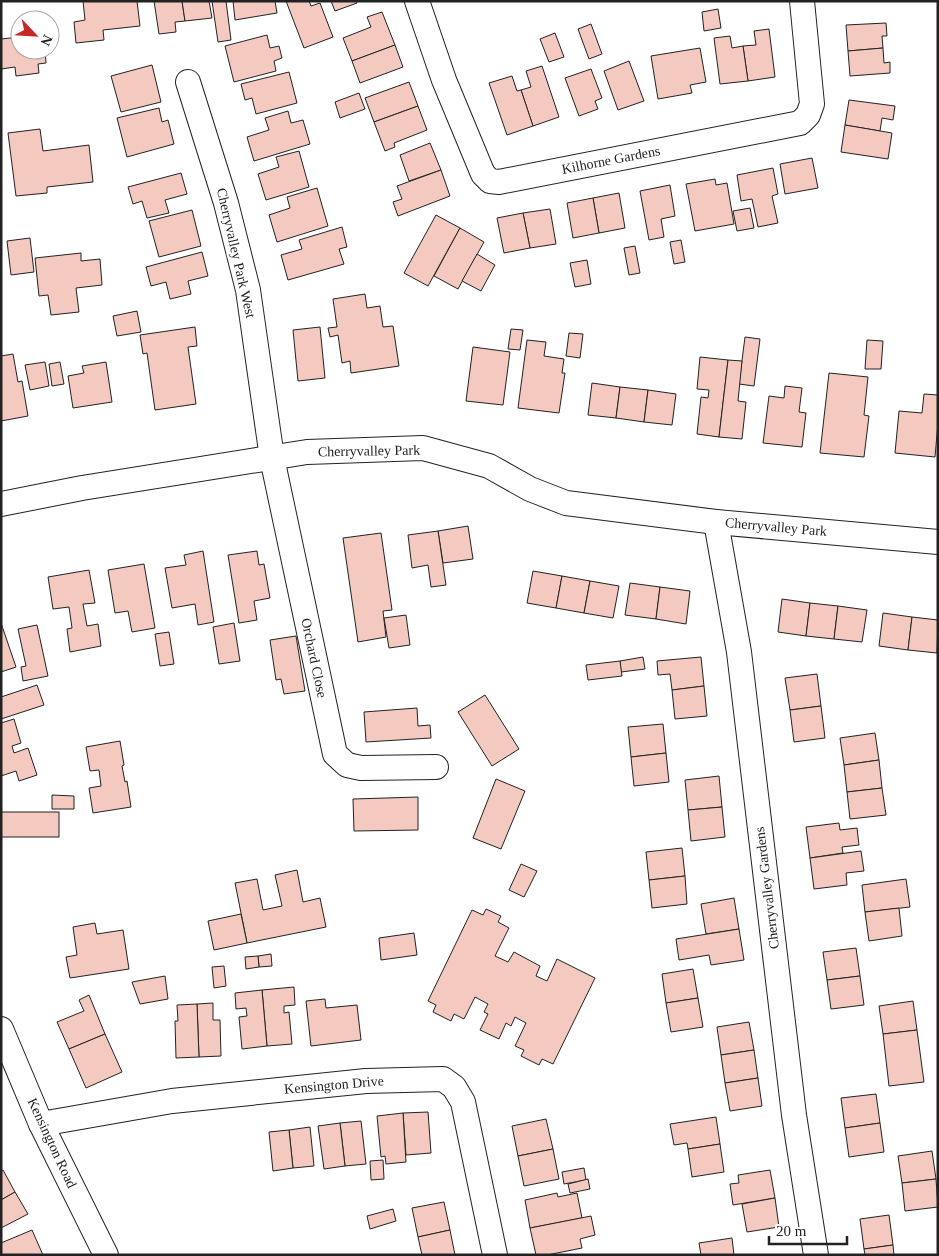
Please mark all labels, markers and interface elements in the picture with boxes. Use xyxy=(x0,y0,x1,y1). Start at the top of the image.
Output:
north arrow xyxy=(10,10,60,60)
text: N xyxy=(37,33,55,48)
street label: Kilhorne Gardens xyxy=(561,143,661,177)
street label: Cherryvalley Park West xyxy=(214,186,258,320)
street label: Cherryvalley Park xyxy=(318,443,420,459)
street label: Cherryvalley Park xyxy=(724,515,828,539)
street label: Orchard Close xyxy=(298,617,330,699)
street label: Cherryvalley Gardens xyxy=(752,826,782,950)
street label: Kensington Drive xyxy=(284,1073,384,1097)
street label: Kensington Road xyxy=(25,1096,79,1190)
scale bar xyxy=(769,1214,846,1246)
text: 20 m xyxy=(776,1223,807,1239)

